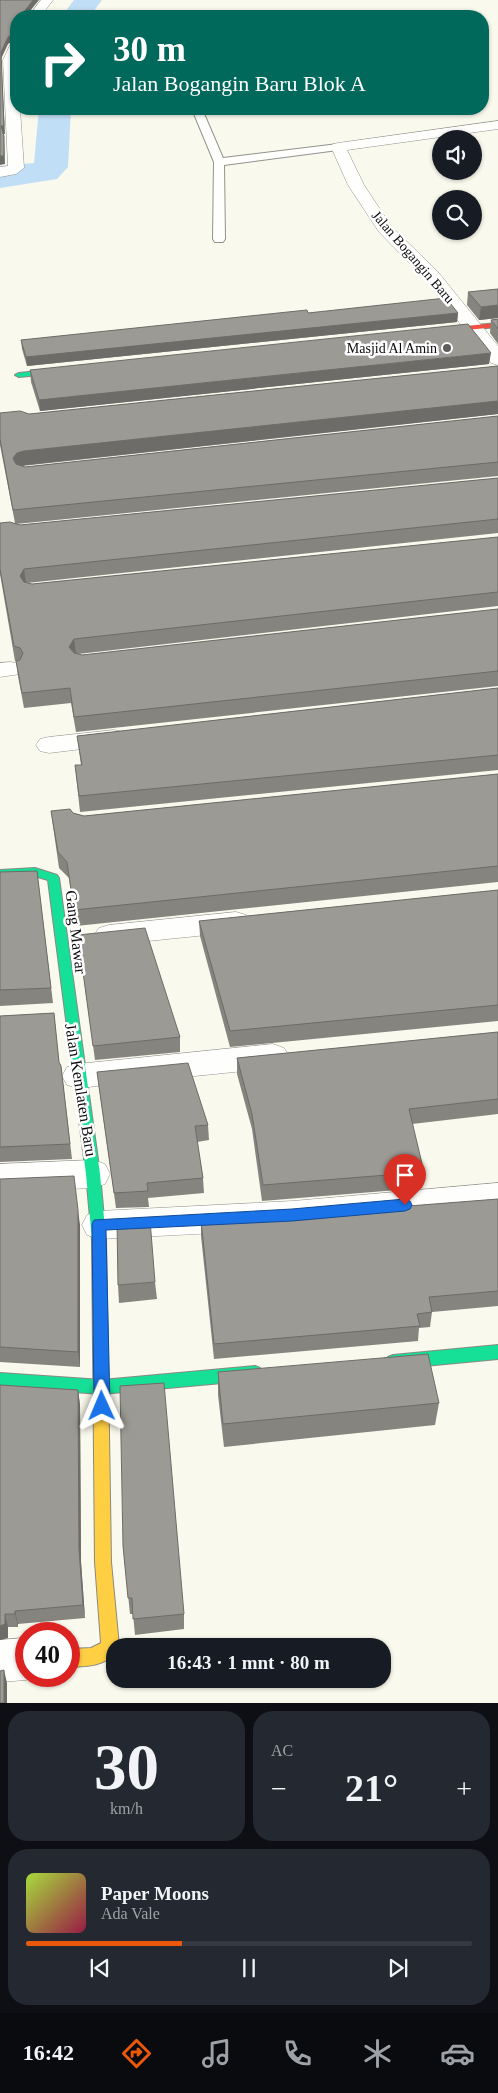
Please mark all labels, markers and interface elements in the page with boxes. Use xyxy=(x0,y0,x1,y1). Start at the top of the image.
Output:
icon: right xyxy=(30,30,95,95)
text: 30 m xyxy=(113,30,186,69)
text: Jalan Bogangin Baru Blok A xyxy=(113,71,366,96)
map controls xyxy=(432,130,482,240)
button: sound xyxy=(432,130,482,180)
button: search xyxy=(432,190,482,240)
street label: Jalan Bogangin Baru xyxy=(369,208,457,306)
place label: Masjid Al Amin xyxy=(347,341,437,356)
marker: Masjid Al Amin xyxy=(441,342,453,354)
street label: Gang Mawar xyxy=(61,889,90,975)
street label: Jalan Kemlaten Baru xyxy=(62,1022,100,1158)
pin xyxy=(384,1154,426,1205)
icon: arrive xyxy=(391,1161,419,1189)
position arrow xyxy=(75,1379,127,1431)
speed limit sign: 40 xyxy=(15,1622,80,1687)
text: 16:43 · 1 mnt · 80 m xyxy=(167,1652,330,1673)
text: 30 xyxy=(94,1731,159,1803)
text: AC xyxy=(271,1742,293,1759)
text: 21° xyxy=(345,1767,398,1809)
text: − xyxy=(271,1773,287,1804)
text: + xyxy=(456,1773,472,1804)
text: km/h xyxy=(110,1800,143,1817)
text: Paper Moons xyxy=(101,1883,209,1904)
text: Ada Vale xyxy=(101,1905,160,1922)
icon: previous xyxy=(86,1954,114,1982)
icon: pause xyxy=(235,1954,263,1982)
icon: next xyxy=(384,1954,412,1982)
icon: directions xyxy=(119,2036,154,2071)
icon: music xyxy=(199,2036,234,2071)
icon: phone xyxy=(280,2036,315,2071)
icon: climate xyxy=(360,2036,395,2071)
icon: car xyxy=(440,2036,475,2071)
text: 16:42 xyxy=(23,2040,74,2065)

